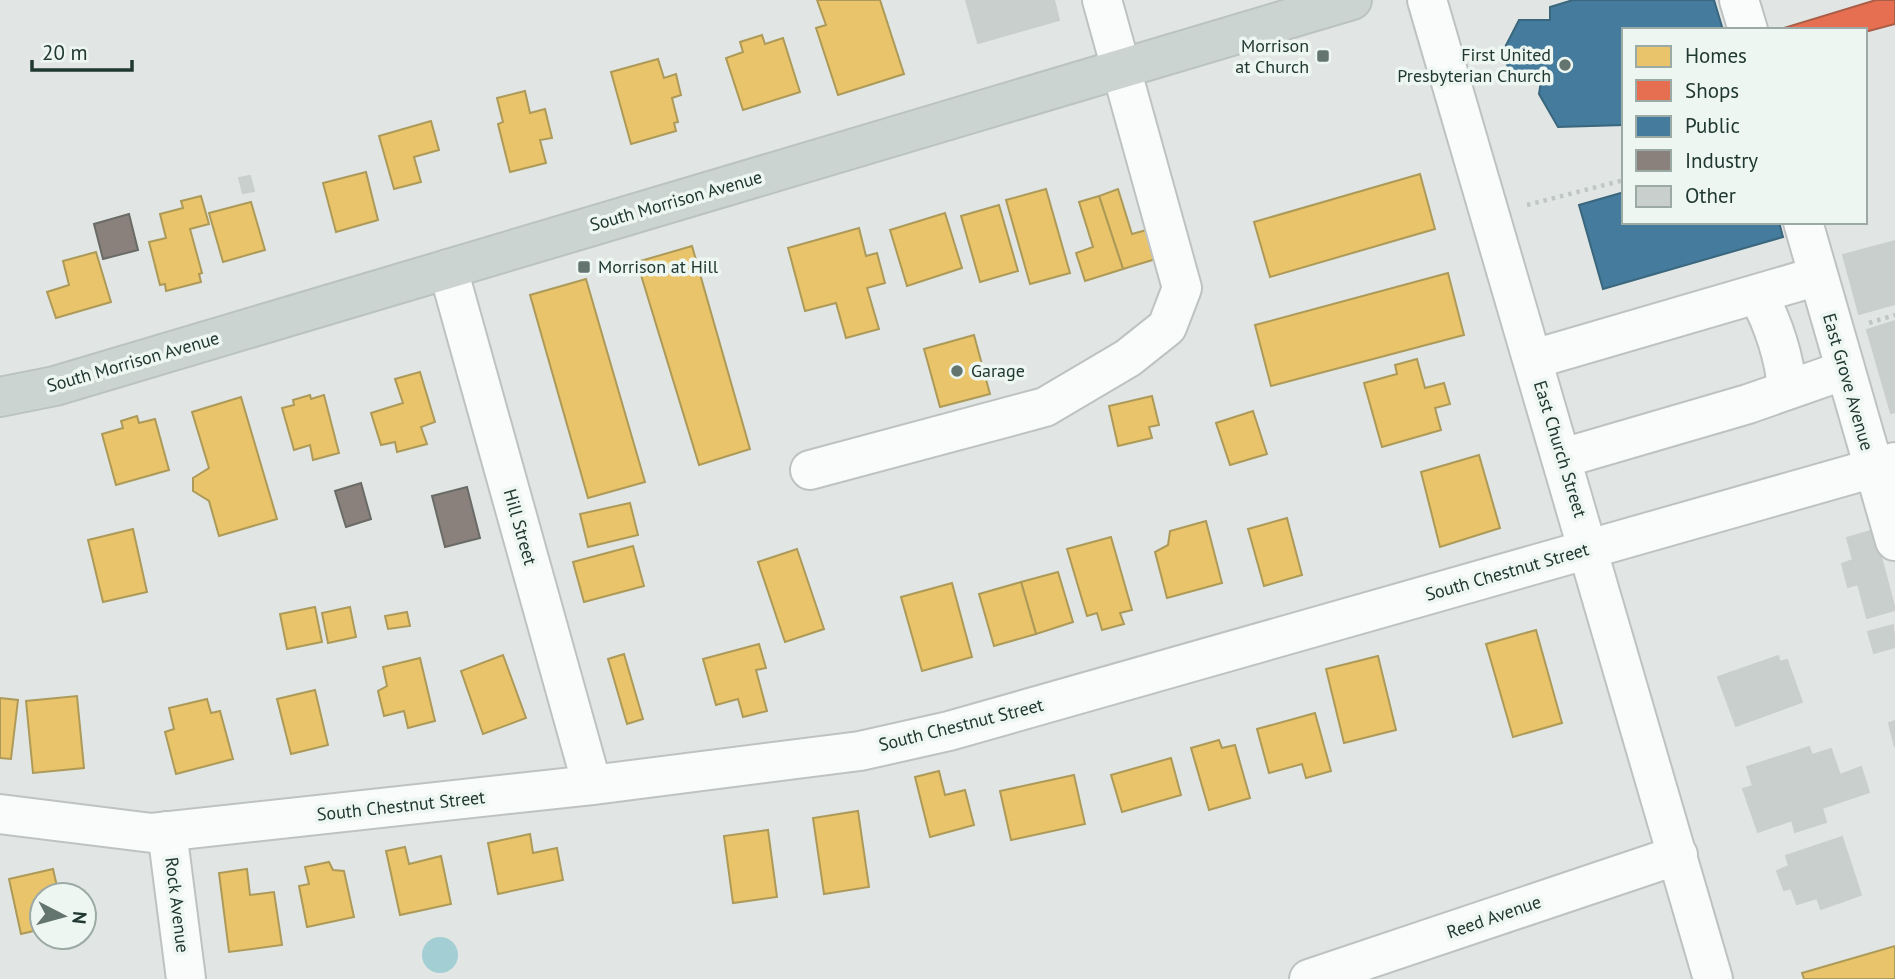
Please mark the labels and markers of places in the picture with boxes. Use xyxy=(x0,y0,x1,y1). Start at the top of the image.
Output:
place label: Morrison at Church xyxy=(1235,34,1309,78)
place label: First United Presbyterian Church xyxy=(1397,43,1551,87)
marker: Morrison at Church xyxy=(1315,48,1331,64)
marker: First United Presbyterian Church xyxy=(1557,57,1573,73)
place label: Morrison at Hill xyxy=(598,255,719,278)
marker: Morrison at Hill xyxy=(576,259,592,275)
place label: Garage xyxy=(971,359,1025,382)
marker: Garage xyxy=(949,363,965,379)

